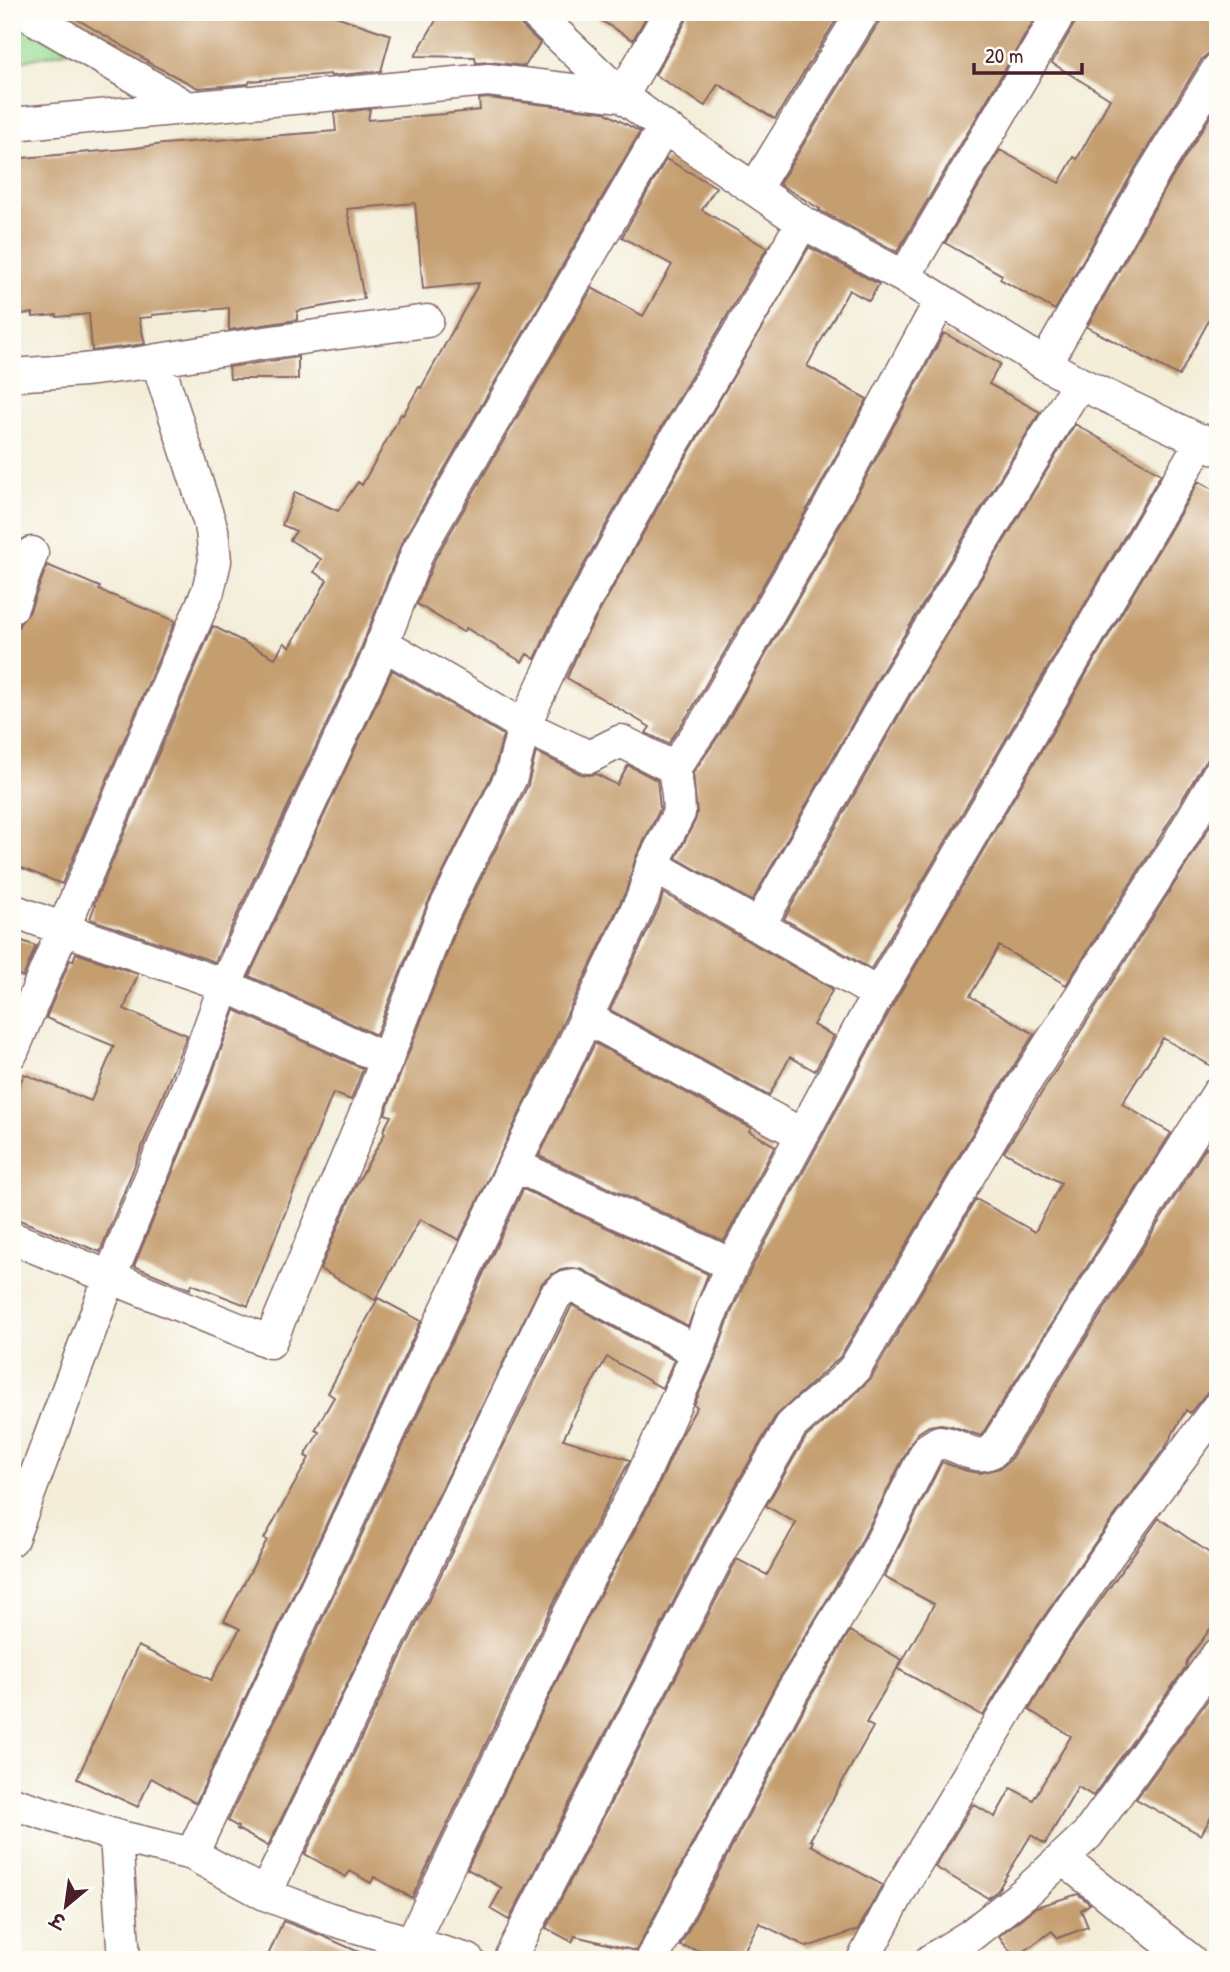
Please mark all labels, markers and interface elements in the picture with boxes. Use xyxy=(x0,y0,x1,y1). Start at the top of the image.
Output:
scale bar xyxy=(974,32,1083,76)
text: 20 m xyxy=(985,41,1023,70)
north arrow xyxy=(32,1870,102,1940)
text: उ xyxy=(44,1905,71,1936)

